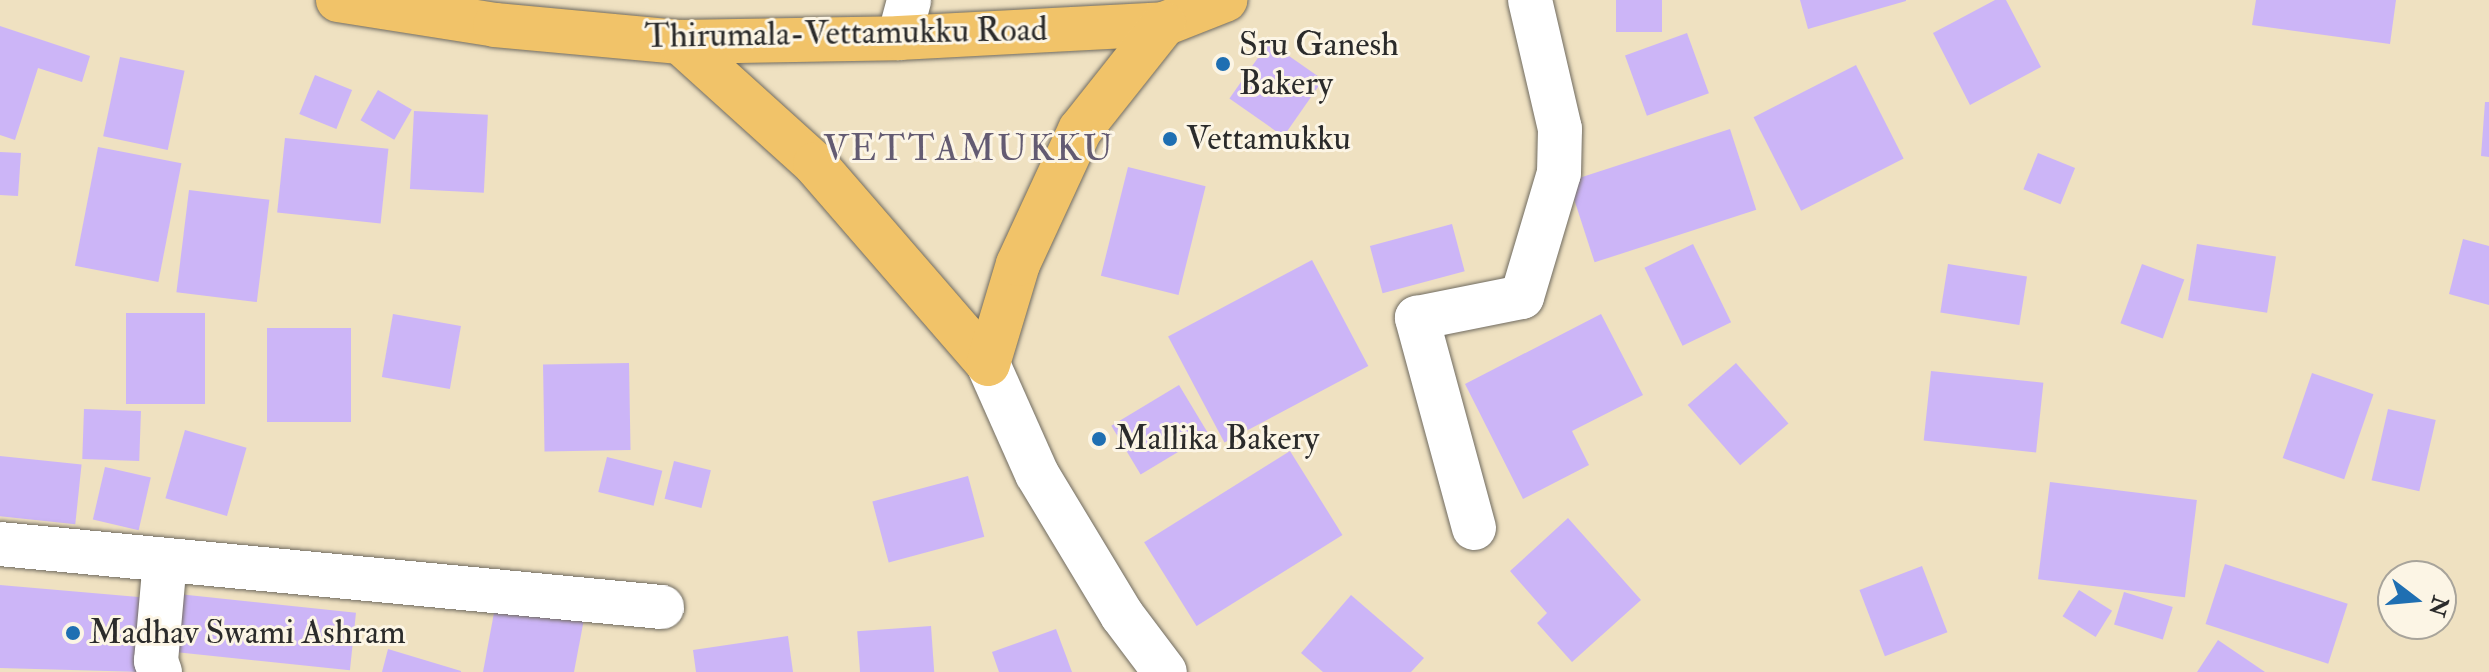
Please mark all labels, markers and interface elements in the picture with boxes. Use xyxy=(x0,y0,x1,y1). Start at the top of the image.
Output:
street label: Thirumala-Vettamukku Road xyxy=(644,9,1048,57)
place label: Sru Ganesh Bakery xyxy=(1239,24,1399,104)
marker: Sru Ganesh Bakery xyxy=(1214,55,1232,73)
place label: Vettamukku xyxy=(1186,119,1351,159)
district label: VETTAMUKKU xyxy=(823,127,1115,171)
marker: Vettamukku xyxy=(1161,130,1179,148)
place label: Mallika Bakery xyxy=(1115,419,1319,459)
marker: Mallika Bakery xyxy=(1090,430,1108,448)
north arrow xyxy=(2377,560,2457,640)
text: N xyxy=(2422,593,2454,619)
place label: Madhav Swami Ashram xyxy=(89,613,406,653)
marker: Madhav Swami Ashram xyxy=(64,624,82,642)

